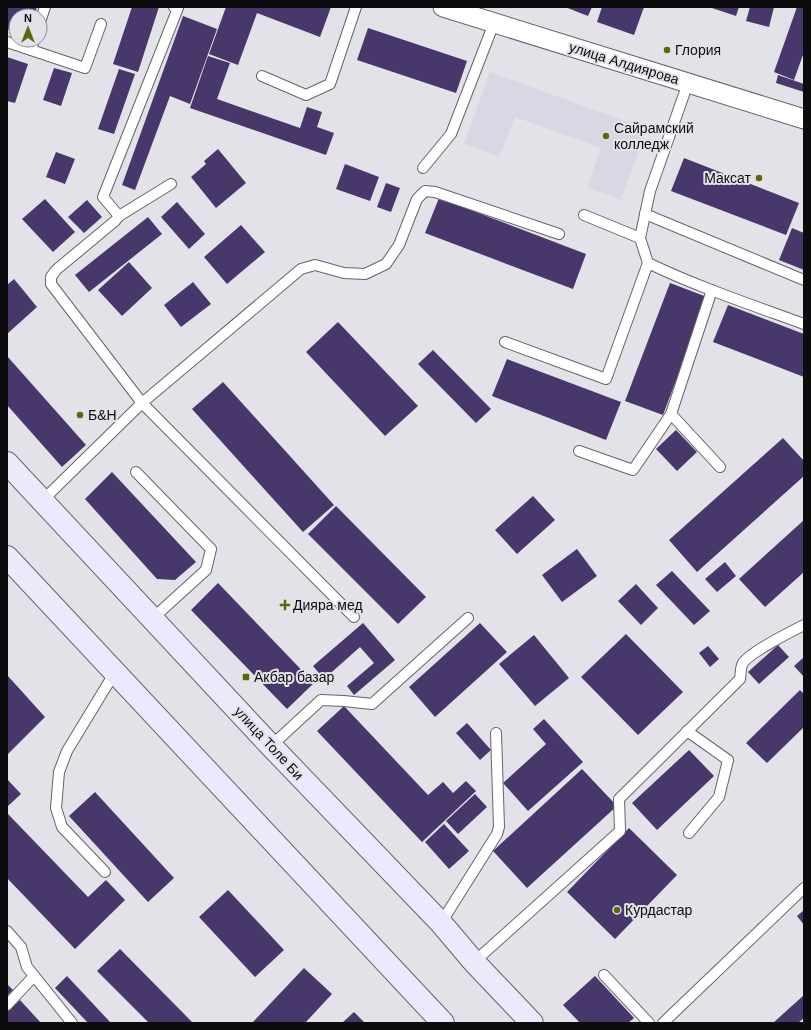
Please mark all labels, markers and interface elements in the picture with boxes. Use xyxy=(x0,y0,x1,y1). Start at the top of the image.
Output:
north arrow xyxy=(8,8,48,48)
text: N xyxy=(24,12,32,24)
street label: улица Алдиярова xyxy=(567,39,681,87)
place label: Глория xyxy=(675,42,721,58)
marker: Глория xyxy=(662,45,672,55)
place label: Сайрамский колледж xyxy=(614,120,694,152)
marker: Сайрамский колледж xyxy=(601,131,611,141)
place label: Максат xyxy=(704,170,752,186)
marker: Максат xyxy=(754,173,764,183)
place label: Б&Н xyxy=(88,407,117,423)
marker: Б&Н xyxy=(75,410,85,420)
place label: Дияра мед xyxy=(293,597,363,613)
marker: Дияра мед xyxy=(280,600,290,610)
place label: Акбар базар xyxy=(254,669,334,685)
marker: Акбар базар xyxy=(241,672,251,682)
street label: улица Толе Би xyxy=(231,703,307,783)
place label: Курдастар xyxy=(625,902,692,918)
marker: Курдастар xyxy=(612,905,622,915)

